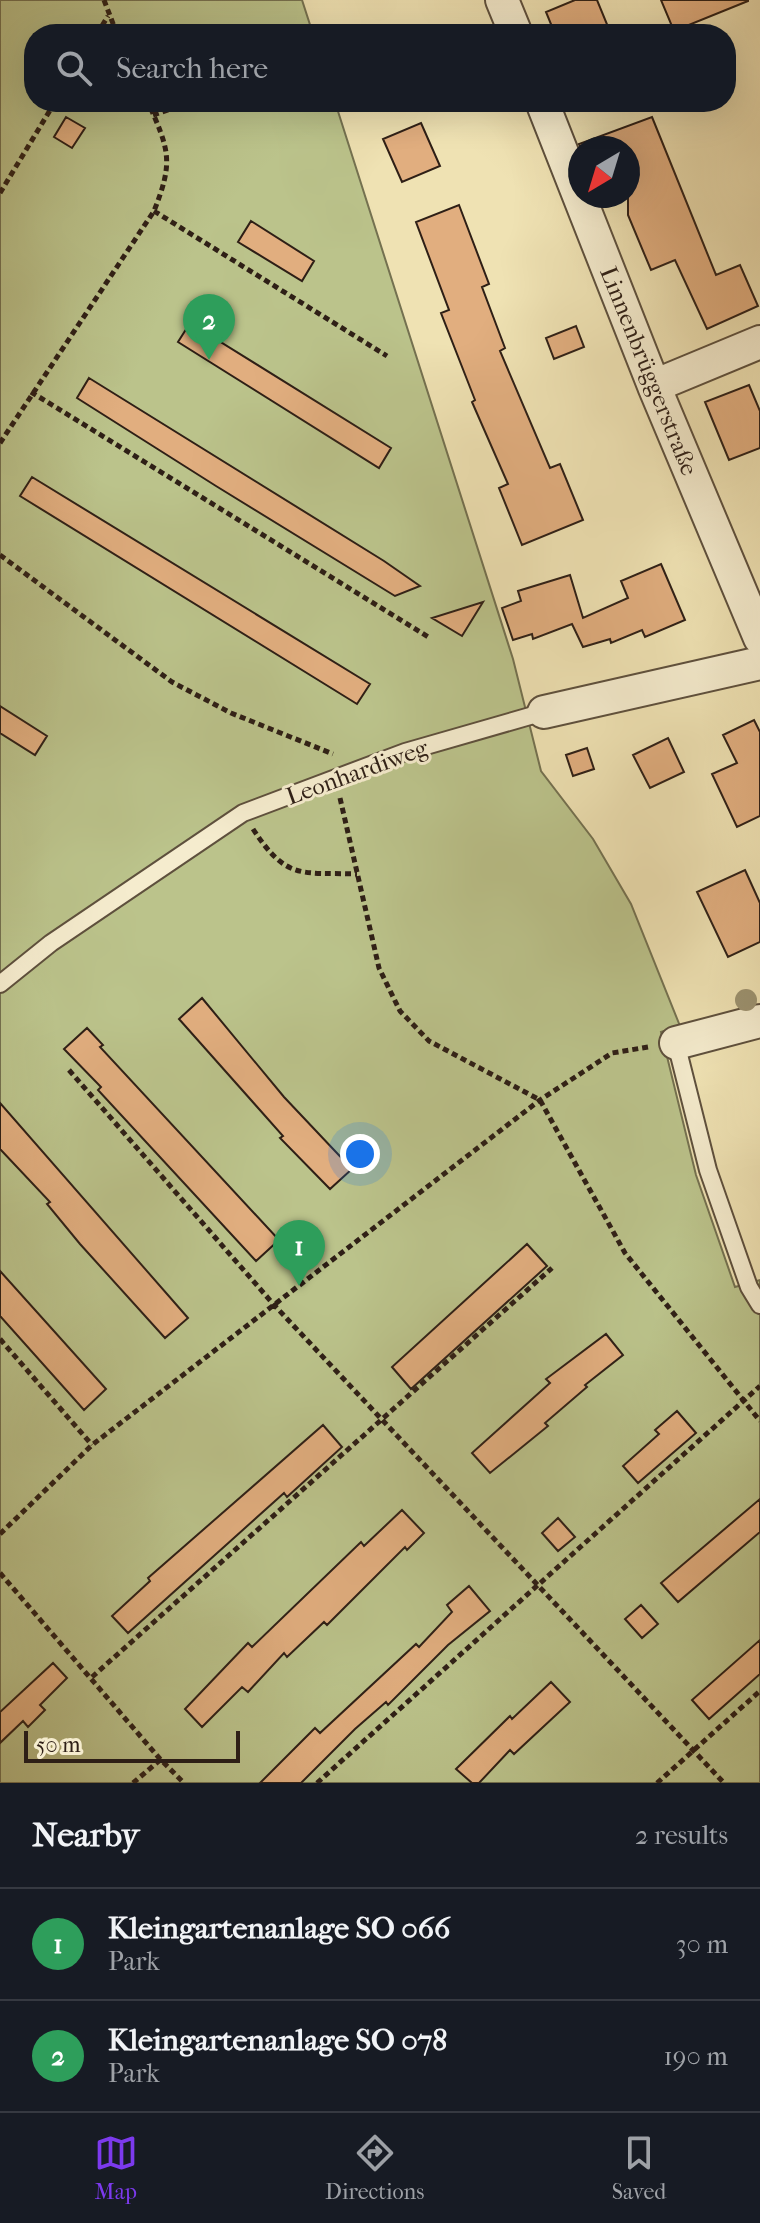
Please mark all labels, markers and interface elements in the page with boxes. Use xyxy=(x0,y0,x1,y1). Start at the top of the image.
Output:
search box xyxy=(24,24,736,112)
icon: search xyxy=(52,46,96,90)
text: Search here xyxy=(116,51,268,86)
north arrow xyxy=(568,136,640,208)
street label: Linnenbrüggerstraße xyxy=(594,263,704,480)
pin: 2 xyxy=(183,294,235,360)
street label: Leonhardiweg xyxy=(282,733,433,811)
your location xyxy=(340,1134,380,1174)
pin: 1 xyxy=(273,1220,325,1286)
scale bar xyxy=(24,1727,240,1763)
text: 50 m xyxy=(36,1732,81,1758)
text: Nearby xyxy=(32,1815,139,1855)
text: 2 results xyxy=(635,1820,728,1851)
text: Kleingartenanlage SO 066 xyxy=(108,1911,450,1946)
text: 1 xyxy=(53,1929,63,1960)
text: 30 m xyxy=(676,1929,728,1960)
text: Park xyxy=(108,1946,160,1977)
text: Kleingartenanlage SO 078 xyxy=(108,2023,447,2058)
text: 2 xyxy=(51,2041,65,2072)
text: 190 m xyxy=(664,2041,728,2072)
text: Park xyxy=(108,2058,160,2089)
tab: Map xyxy=(94,2131,138,2205)
tab: Directions xyxy=(325,2131,424,2205)
tab: Saved xyxy=(612,2131,666,2205)

